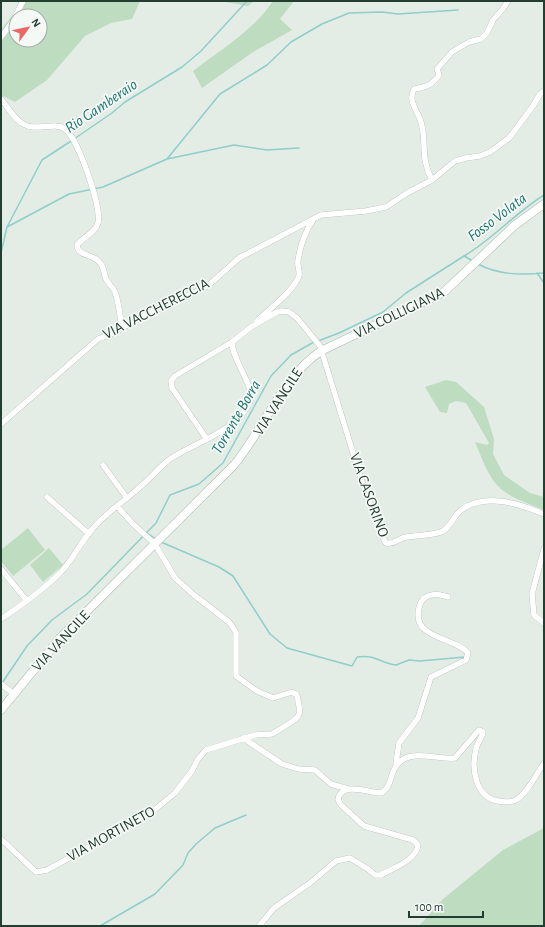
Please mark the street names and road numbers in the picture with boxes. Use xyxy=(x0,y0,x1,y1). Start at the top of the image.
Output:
street label: VIA VACCHERECCIA xyxy=(101,276,212,342)
street label: VIA COLLIGIANA xyxy=(352,285,447,341)
street label: VIA VANGILE xyxy=(251,366,305,438)
street label: VIA CASORINO xyxy=(347,451,391,539)
street label: VIA VANGILE xyxy=(29,608,93,674)
street label: VIA MORTINETO xyxy=(65,804,157,864)

